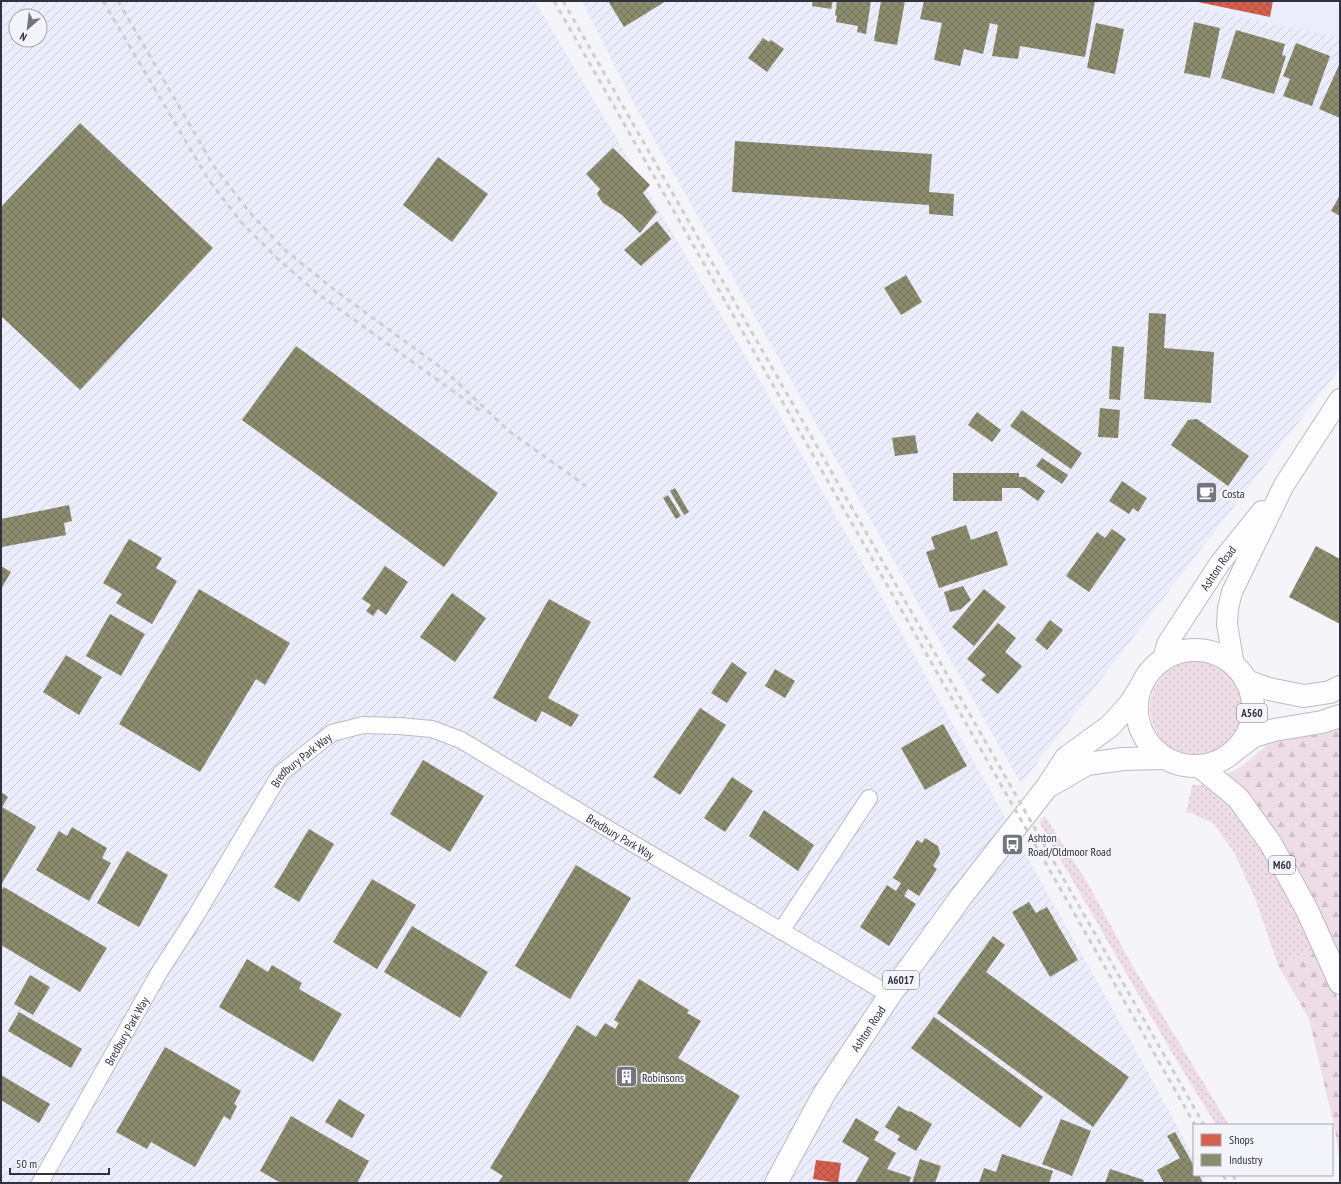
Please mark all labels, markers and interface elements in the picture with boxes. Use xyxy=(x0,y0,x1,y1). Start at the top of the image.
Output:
north arrow xyxy=(8,8,48,48)
text: N xyxy=(17,29,29,44)
cafe icon: Costa xyxy=(1193,480,1219,506)
place label: Costa xyxy=(1222,486,1245,501)
street label: Ashton Road xyxy=(1197,542,1239,593)
road number: A560 xyxy=(1237,704,1267,722)
street label: Bredbury Park Way xyxy=(267,729,334,790)
street label: Bredbury Park Way xyxy=(584,810,658,862)
place label: Ashton Road/Oldmoor Road xyxy=(1028,830,1111,859)
bus stop icon: Ashton Road/Oldmoor Road xyxy=(1000,831,1026,857)
road number: M60 xyxy=(1269,856,1295,874)
road number: A6017 xyxy=(883,971,919,989)
street label: Bredbury Park Way xyxy=(101,993,152,1068)
street label: Ashton Road xyxy=(847,1003,888,1054)
building icon: Robinsons xyxy=(614,1064,640,1090)
place label: Robinsons xyxy=(642,1070,684,1085)
legend xyxy=(1193,1124,1333,1176)
text: Shops xyxy=(1229,1132,1254,1147)
scale bar xyxy=(10,1150,109,1176)
text: Industry xyxy=(1229,1152,1263,1167)
text: 50 m xyxy=(16,1156,37,1171)

